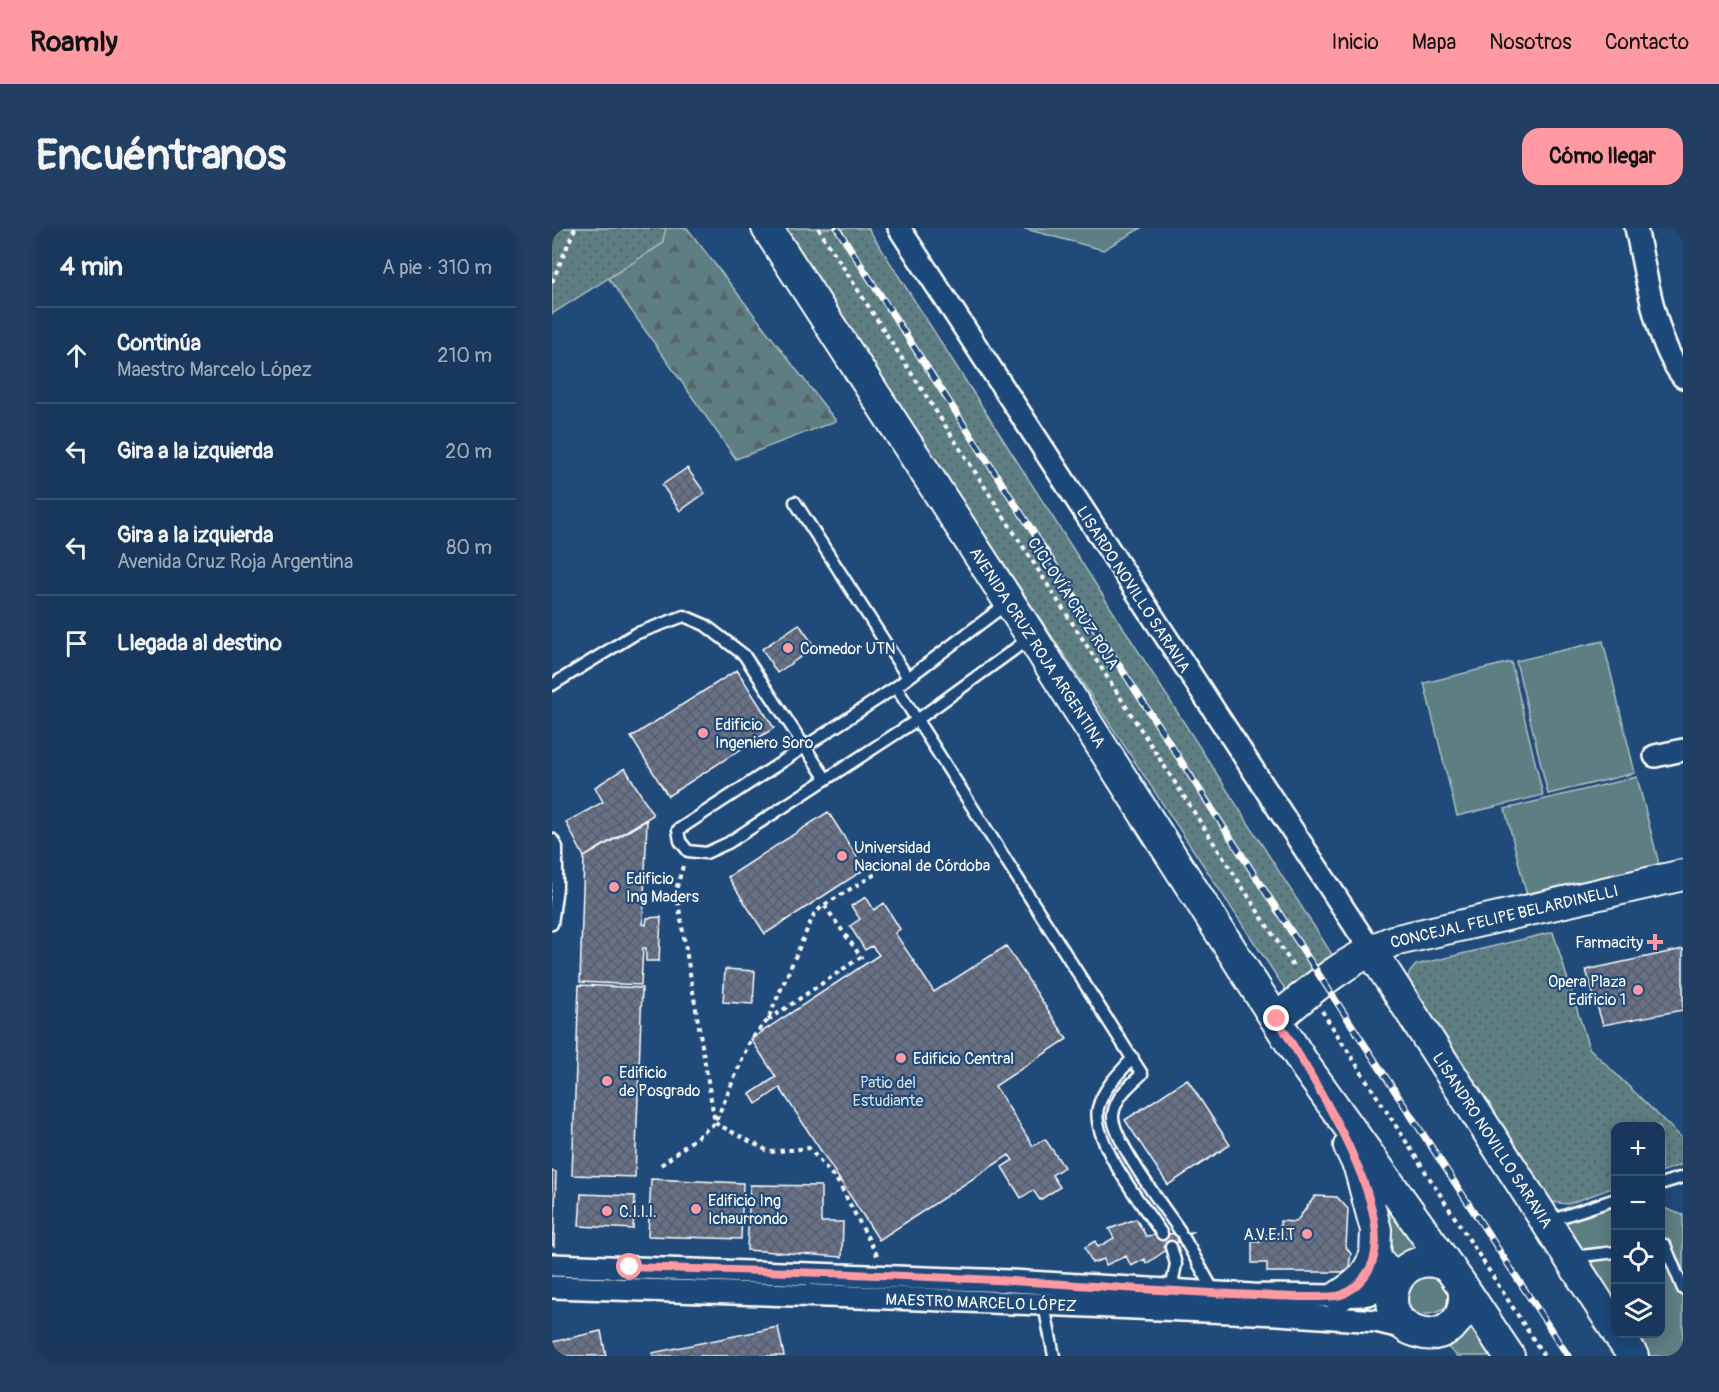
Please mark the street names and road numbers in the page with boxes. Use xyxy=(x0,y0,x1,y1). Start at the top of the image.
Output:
street label: LISARDO NOVILLO SARAVIA xyxy=(1072,502,1195,677)
street label: CICLOVÍA CRUZ ROJA xyxy=(1023,534,1123,673)
street label: AVENIDA CRUZ ROJA ARGENTINA xyxy=(965,544,1110,752)
street label: CONCEJAL FELIPE BELARDINELLI xyxy=(1388,881,1620,953)
street label: LISANDRO NOVILLO SARAVIA xyxy=(1428,1049,1557,1232)
street label: MAESTRO MARCELO LÓPEZ xyxy=(885,1289,1077,1316)

